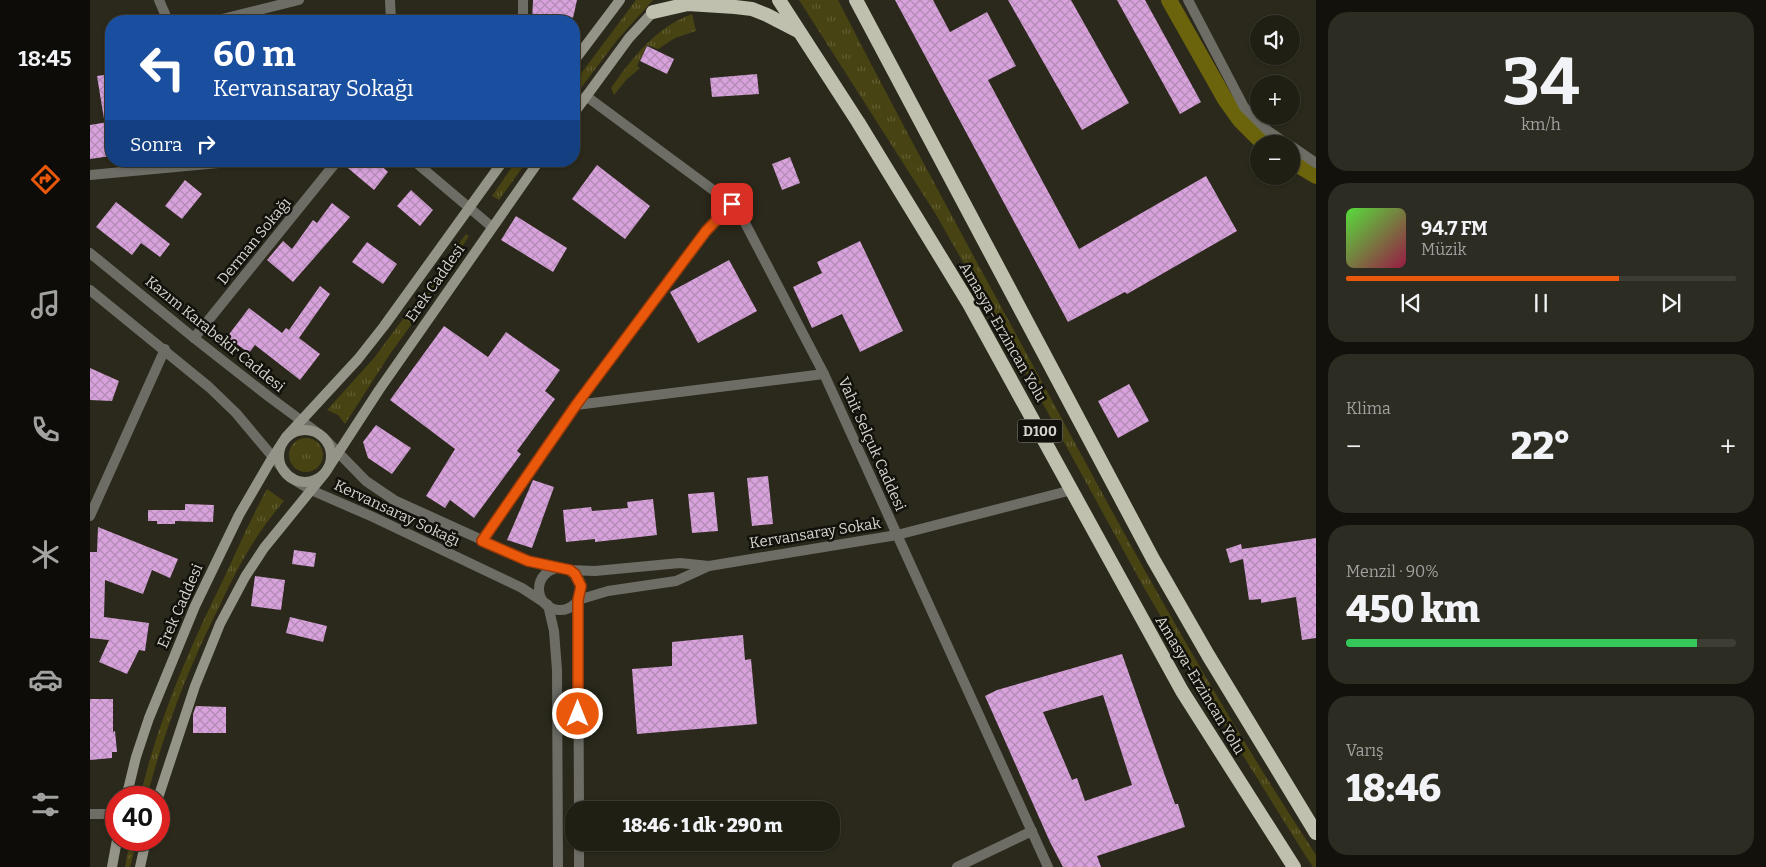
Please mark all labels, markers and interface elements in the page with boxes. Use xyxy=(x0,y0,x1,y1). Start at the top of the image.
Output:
map controls xyxy=(1250,15,1300,185)
button: sound xyxy=(1250,15,1300,65)
text: 60 m xyxy=(213,33,296,75)
icon: left xyxy=(130,35,195,100)
text: 34 xyxy=(1502,43,1580,121)
text: 18:45 xyxy=(18,45,72,72)
text: Kervansaray Sokağı xyxy=(213,75,414,102)
button: + xyxy=(1250,75,1300,125)
text: km/h xyxy=(1521,115,1561,134)
icon: right xyxy=(192,130,220,158)
text: Sonra xyxy=(130,133,182,156)
button: − xyxy=(1250,135,1300,185)
icon: directions xyxy=(28,162,63,197)
pin xyxy=(711,183,753,225)
icon: arrive xyxy=(718,190,746,218)
street label: Derman Sokağı xyxy=(213,193,295,288)
text: 94.7 FM xyxy=(1421,217,1488,240)
street label: Erek Caddesi xyxy=(402,240,469,325)
text: Müzik xyxy=(1421,240,1467,259)
street label: Amasya-Erzincan Yolu xyxy=(956,259,1050,405)
street label: Kazım Karabekir Caddesi xyxy=(142,272,289,396)
icon: music xyxy=(28,287,63,322)
icon: previous xyxy=(1397,289,1425,317)
icon: pause xyxy=(1527,289,1555,317)
icon: next xyxy=(1657,289,1685,317)
street label: Vahit Selçuk Caddesi xyxy=(834,374,910,514)
text: Klima xyxy=(1346,399,1391,418)
icon: phone xyxy=(28,412,63,447)
road number: D100 xyxy=(1018,420,1062,442)
text: 22° xyxy=(1511,423,1571,469)
text: − xyxy=(1346,430,1361,463)
text: + xyxy=(1720,430,1736,463)
street label: Kervansaray Sokağı xyxy=(331,476,463,550)
street label: Kervansaray Sokak xyxy=(748,514,882,552)
icon: climate xyxy=(28,537,63,572)
street label: Erek Caddesi xyxy=(153,561,207,651)
text: Menzil · 90% xyxy=(1346,562,1439,581)
text: 450 km xyxy=(1346,586,1480,632)
street label: Amasya-Erzincan Yolu xyxy=(1152,613,1248,757)
icon: car xyxy=(28,662,63,697)
position arrow xyxy=(551,687,603,739)
text: Varış xyxy=(1346,741,1384,760)
text: 18:46 xyxy=(1346,765,1441,811)
speed limit sign: 40 xyxy=(105,786,170,851)
icon: filters xyxy=(28,787,63,822)
text: 18:46 · 1 dk · 290 m xyxy=(623,814,782,837)

